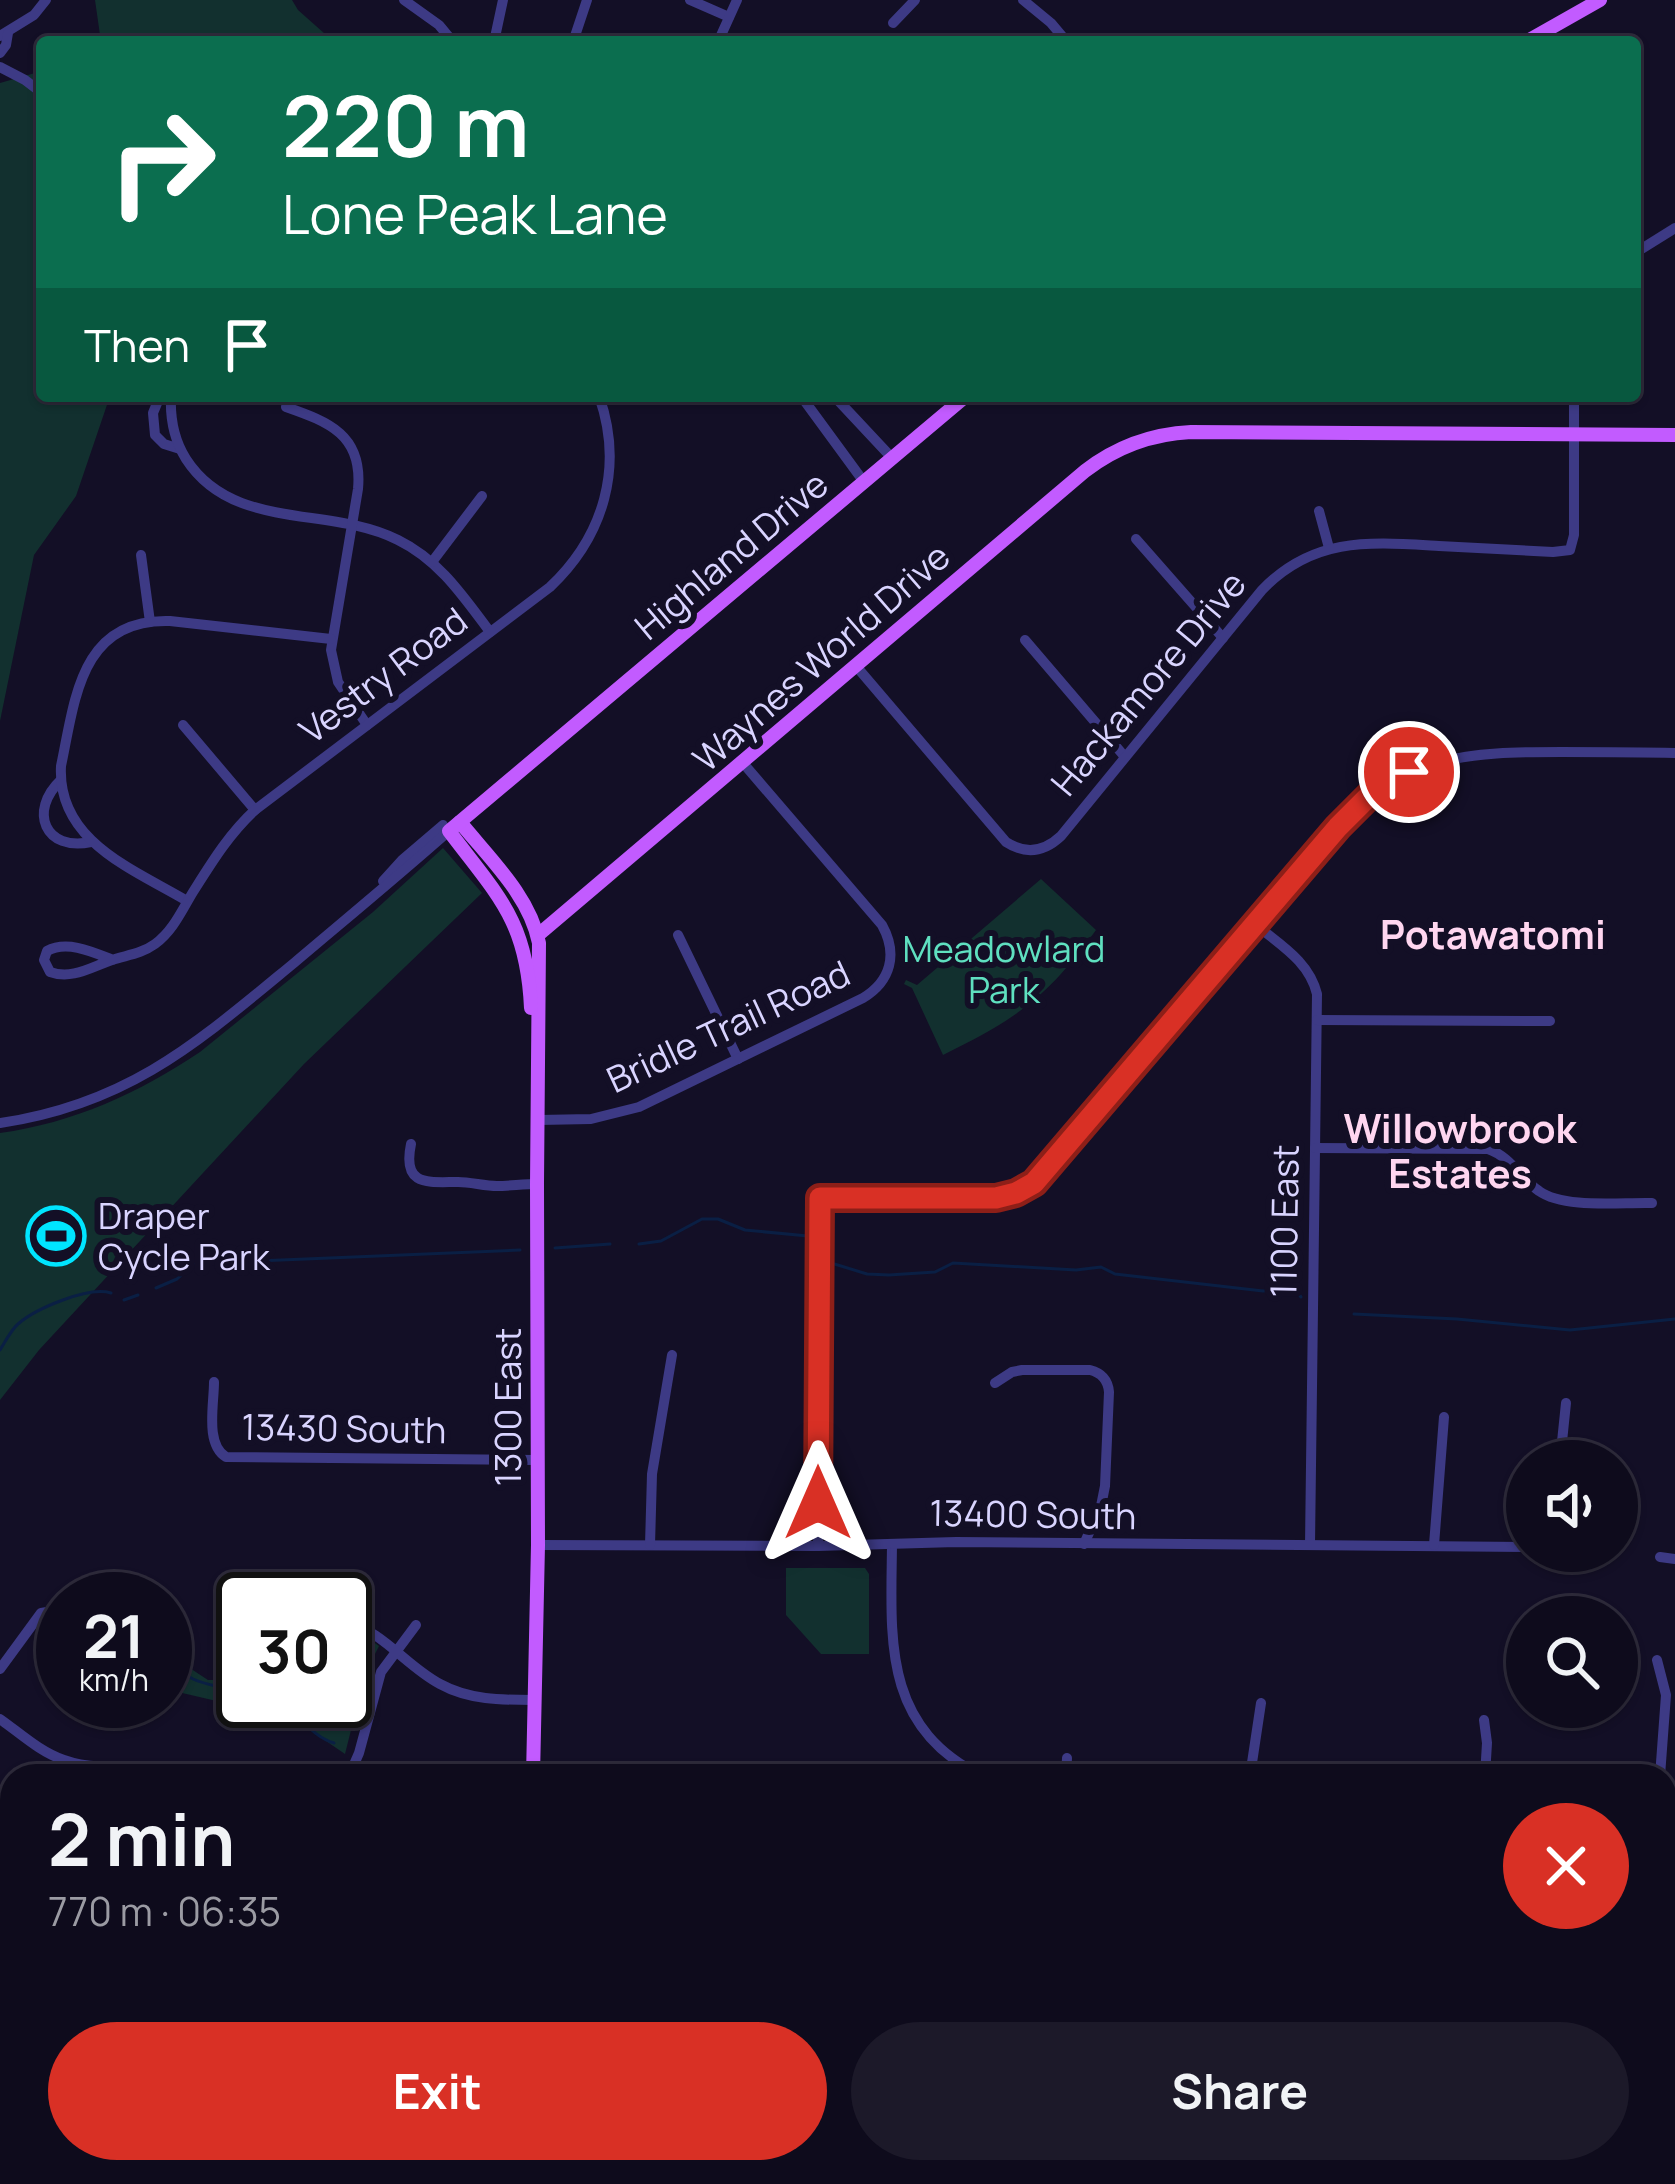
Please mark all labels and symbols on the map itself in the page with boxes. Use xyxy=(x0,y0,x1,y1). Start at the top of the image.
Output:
street label: Highland Drive xyxy=(624,460,838,650)
street label: Waynes World Drive xyxy=(682,532,960,782)
street label: Hackamore Drive xyxy=(1040,560,1256,806)
street label: Vestry Road xyxy=(289,596,477,754)
pin xyxy=(1358,721,1460,823)
district label: Potawatomi xyxy=(1380,907,1606,961)
park label: Meadowlard Park xyxy=(903,924,1105,1014)
street label: Bridle Trail Road xyxy=(599,948,857,1104)
district label: Willowbrook Estates xyxy=(1343,1101,1578,1200)
street label: 1100 East xyxy=(1258,1144,1310,1298)
place label: Draper Cycle Park xyxy=(98,1191,271,1281)
sports icon: Draper Cycle Park xyxy=(25,1205,87,1267)
street label: 1300 East xyxy=(483,1328,532,1486)
street label: 13430 South xyxy=(241,1402,447,1454)
position arrow xyxy=(755,1440,881,1566)
street label: 13400 South xyxy=(929,1488,1137,1540)
speed limit sign: 30 xyxy=(216,1572,372,1728)

